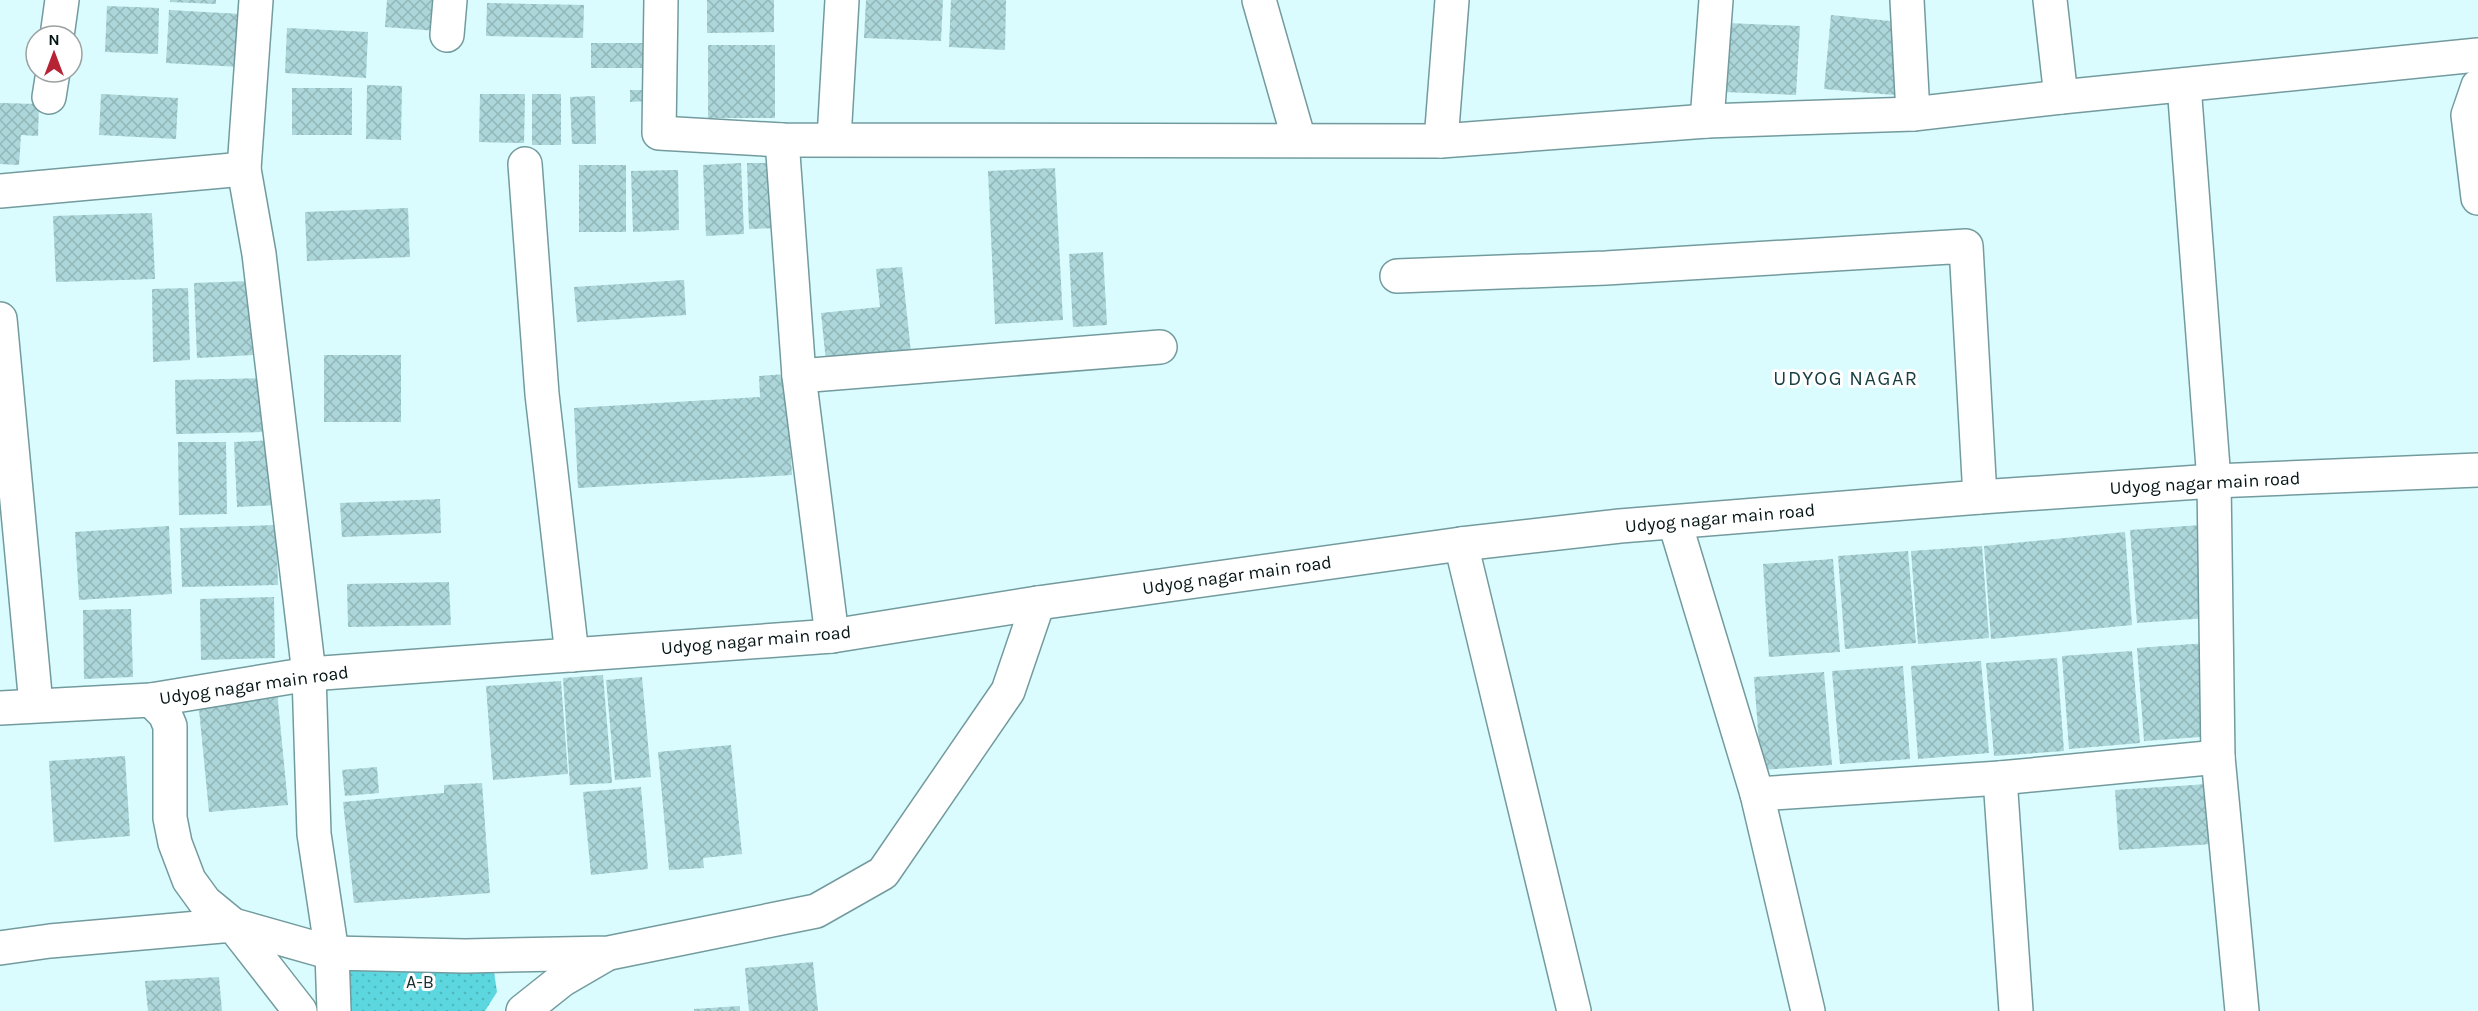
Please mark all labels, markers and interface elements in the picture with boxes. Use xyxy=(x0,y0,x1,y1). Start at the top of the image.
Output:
north arrow xyxy=(24,24,84,84)
text: N xyxy=(48,30,60,49)
district label: UDYOG NAGAR xyxy=(1773,367,1919,390)
street label: Udyog nagar main road xyxy=(2109,467,2301,499)
street label: Udyog nagar main road xyxy=(1624,499,1816,537)
street label: Udyog nagar main road xyxy=(1141,551,1333,599)
street label: Udyog nagar main road xyxy=(660,621,852,659)
street label: Udyog nagar main road xyxy=(158,661,350,709)
park label: A-B xyxy=(406,971,434,993)

